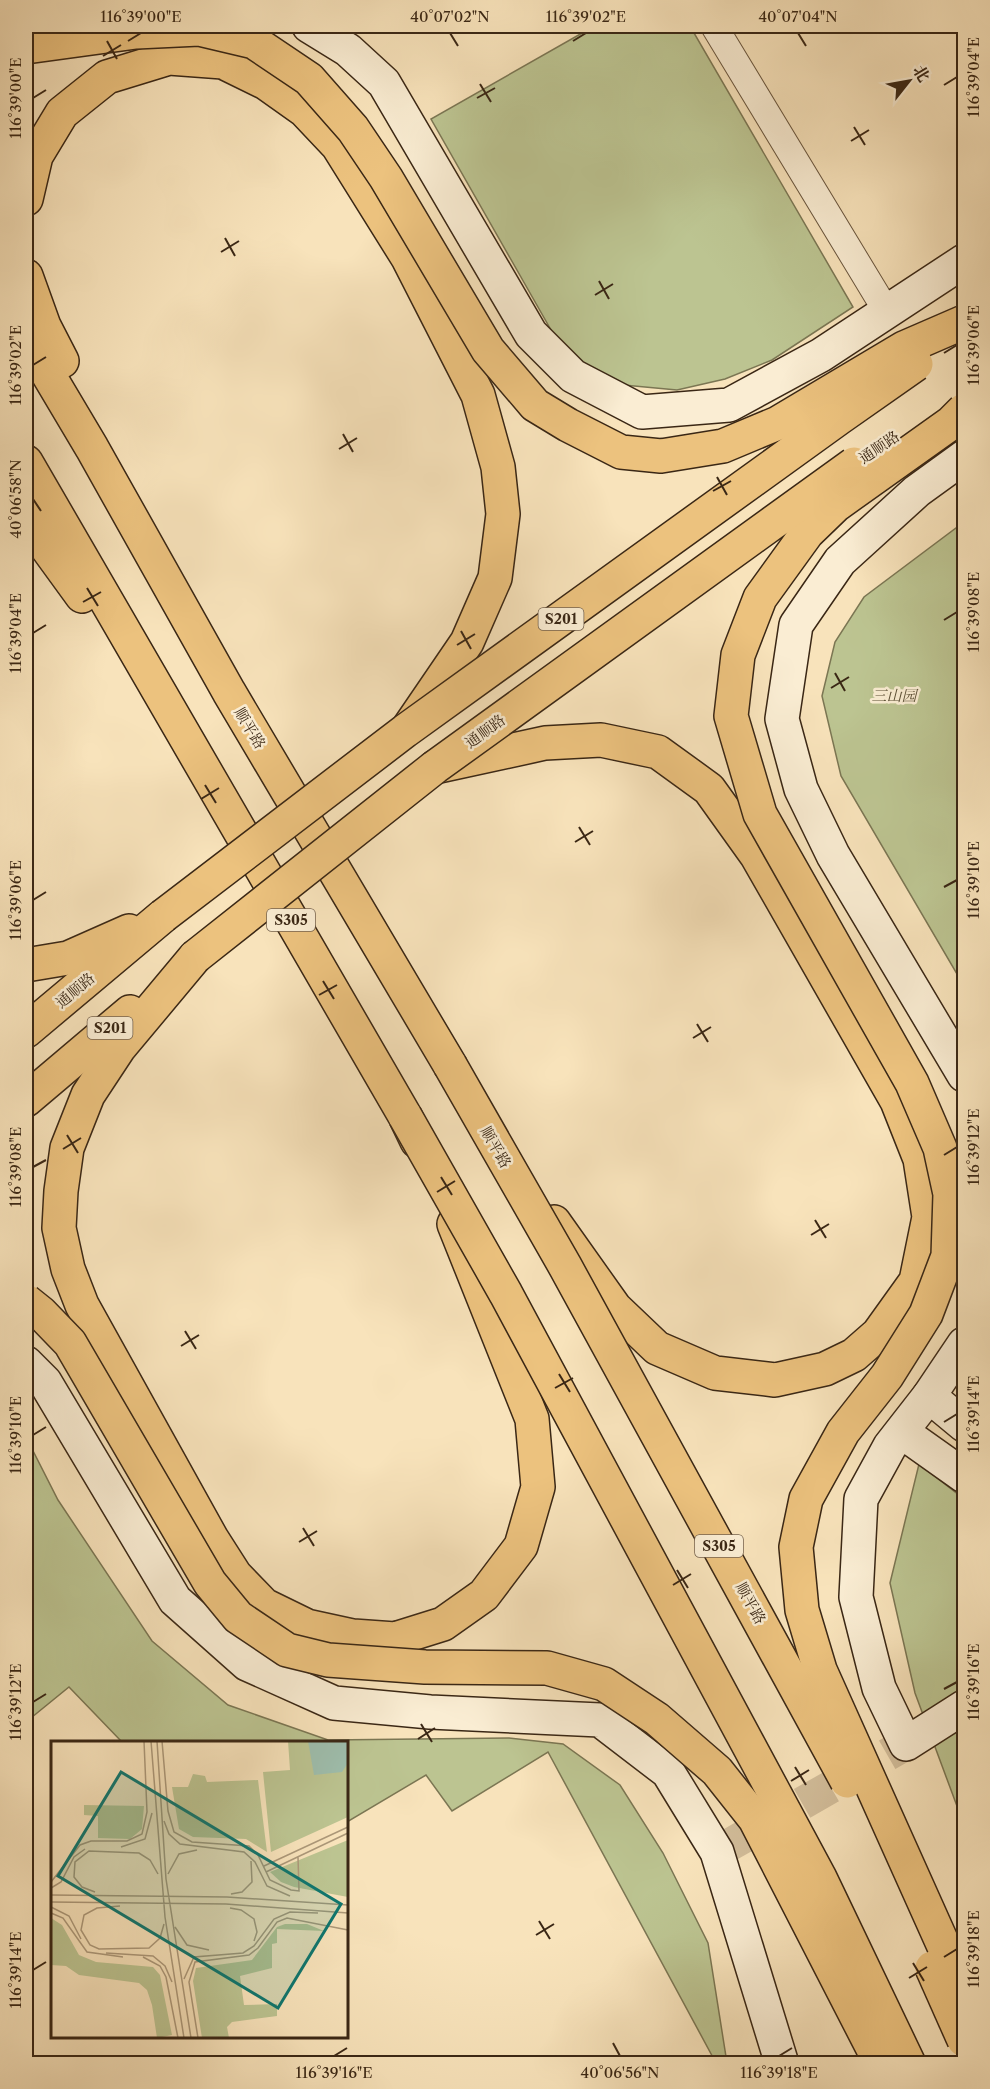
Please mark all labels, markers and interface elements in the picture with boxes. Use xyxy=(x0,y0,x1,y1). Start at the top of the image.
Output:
text: 116°39'00"E xyxy=(100,7,182,26)
text: 40°07'02"N xyxy=(410,7,490,26)
text: 116°39'02"E xyxy=(546,7,626,26)
text: 40°07'04"N xyxy=(758,7,838,26)
text: 116°39'04"E xyxy=(964,37,983,117)
north arrow xyxy=(879,51,939,111)
text: 116°39'00"E xyxy=(6,57,25,139)
text: 北 xyxy=(909,61,935,85)
text: 116°39'06"E xyxy=(964,305,983,385)
text: 116°39'02"E xyxy=(6,325,25,405)
street label: 通顺路 xyxy=(855,427,903,467)
text: 40°06'58"N xyxy=(6,459,25,539)
text: 116°39'08"E xyxy=(964,572,983,652)
text: 116°39'04"E xyxy=(6,593,25,673)
road number: S201 xyxy=(538,608,584,630)
park label: 三山园 xyxy=(871,686,918,705)
street label: 顺平路 xyxy=(230,704,270,752)
street label: 通顺路 xyxy=(461,710,509,752)
text: 116°39'10"E xyxy=(964,841,983,919)
text: 116°39'06"E xyxy=(6,860,25,940)
road number: S305 xyxy=(267,909,315,931)
street label: 通顺路 xyxy=(52,968,98,1012)
road number: S201 xyxy=(88,1017,132,1039)
text: 116°39'12"E xyxy=(964,1108,983,1186)
street label: 顺平路 xyxy=(477,1123,515,1171)
text: 116°39'08"E xyxy=(6,1127,25,1207)
text: 116°39'14"E xyxy=(964,1375,983,1453)
text: 116°39'10"E xyxy=(6,1396,25,1474)
road number: S305 xyxy=(695,1535,743,1557)
street label: 顺平路 xyxy=(732,1579,770,1627)
text: 116°39'16"E xyxy=(964,1643,983,1721)
text: 116°39'12"E xyxy=(6,1663,25,1741)
inset map xyxy=(51,1741,348,2038)
text: 116°39'18"E xyxy=(964,1910,983,1988)
text: 116°39'14"E xyxy=(6,1931,25,2009)
text: 116°39'16"E xyxy=(295,2063,373,2082)
text: 40°06'56"N xyxy=(581,2063,660,2082)
text: 116°39'18"E xyxy=(740,2063,818,2082)

